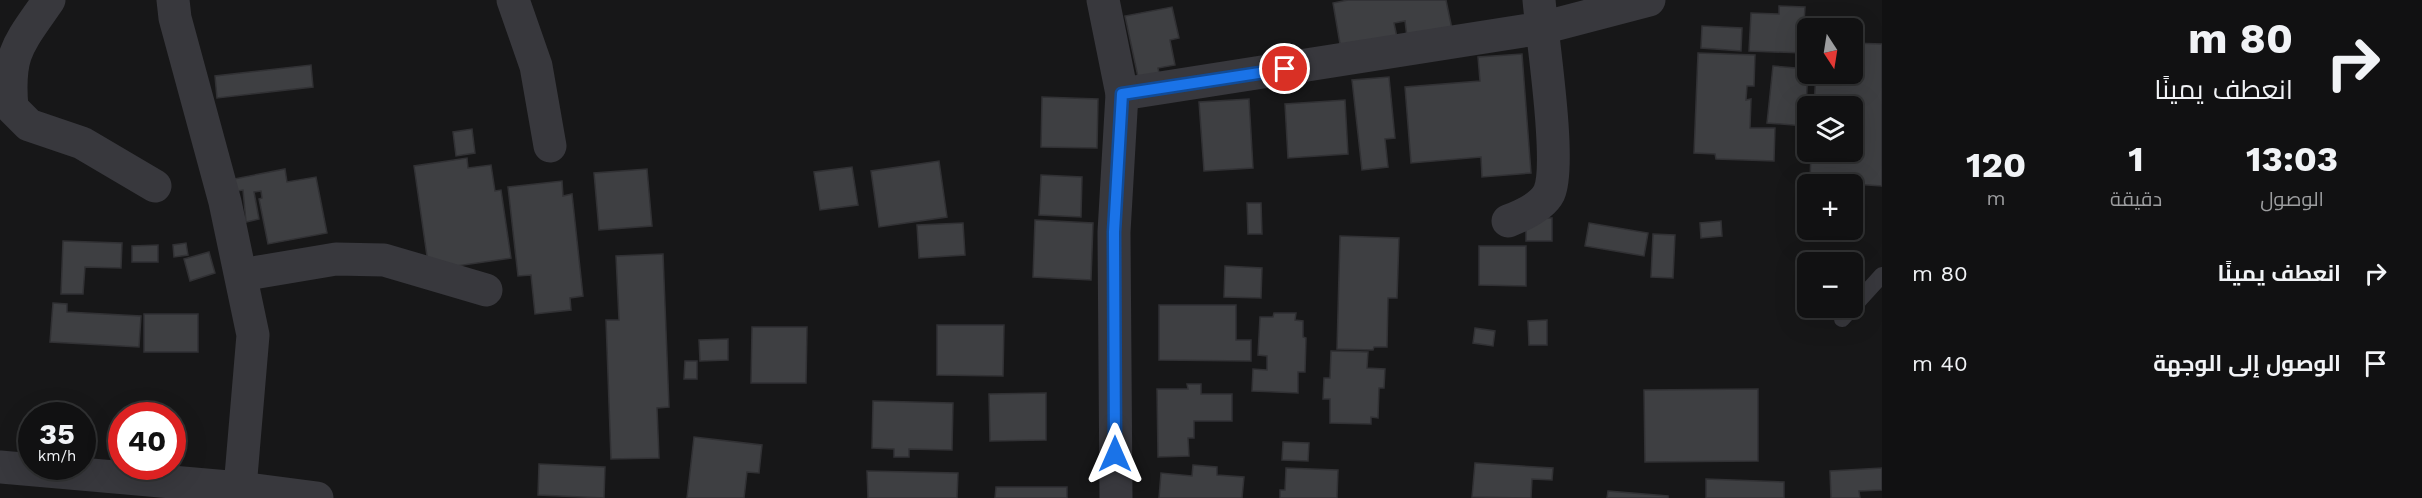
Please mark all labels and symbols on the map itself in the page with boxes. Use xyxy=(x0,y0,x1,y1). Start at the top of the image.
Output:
north arrow xyxy=(1797,18,1863,84)
pin xyxy=(1259,43,1310,94)
speed limit sign: 40 xyxy=(108,402,186,480)
position arrow xyxy=(1083,422,1147,486)

